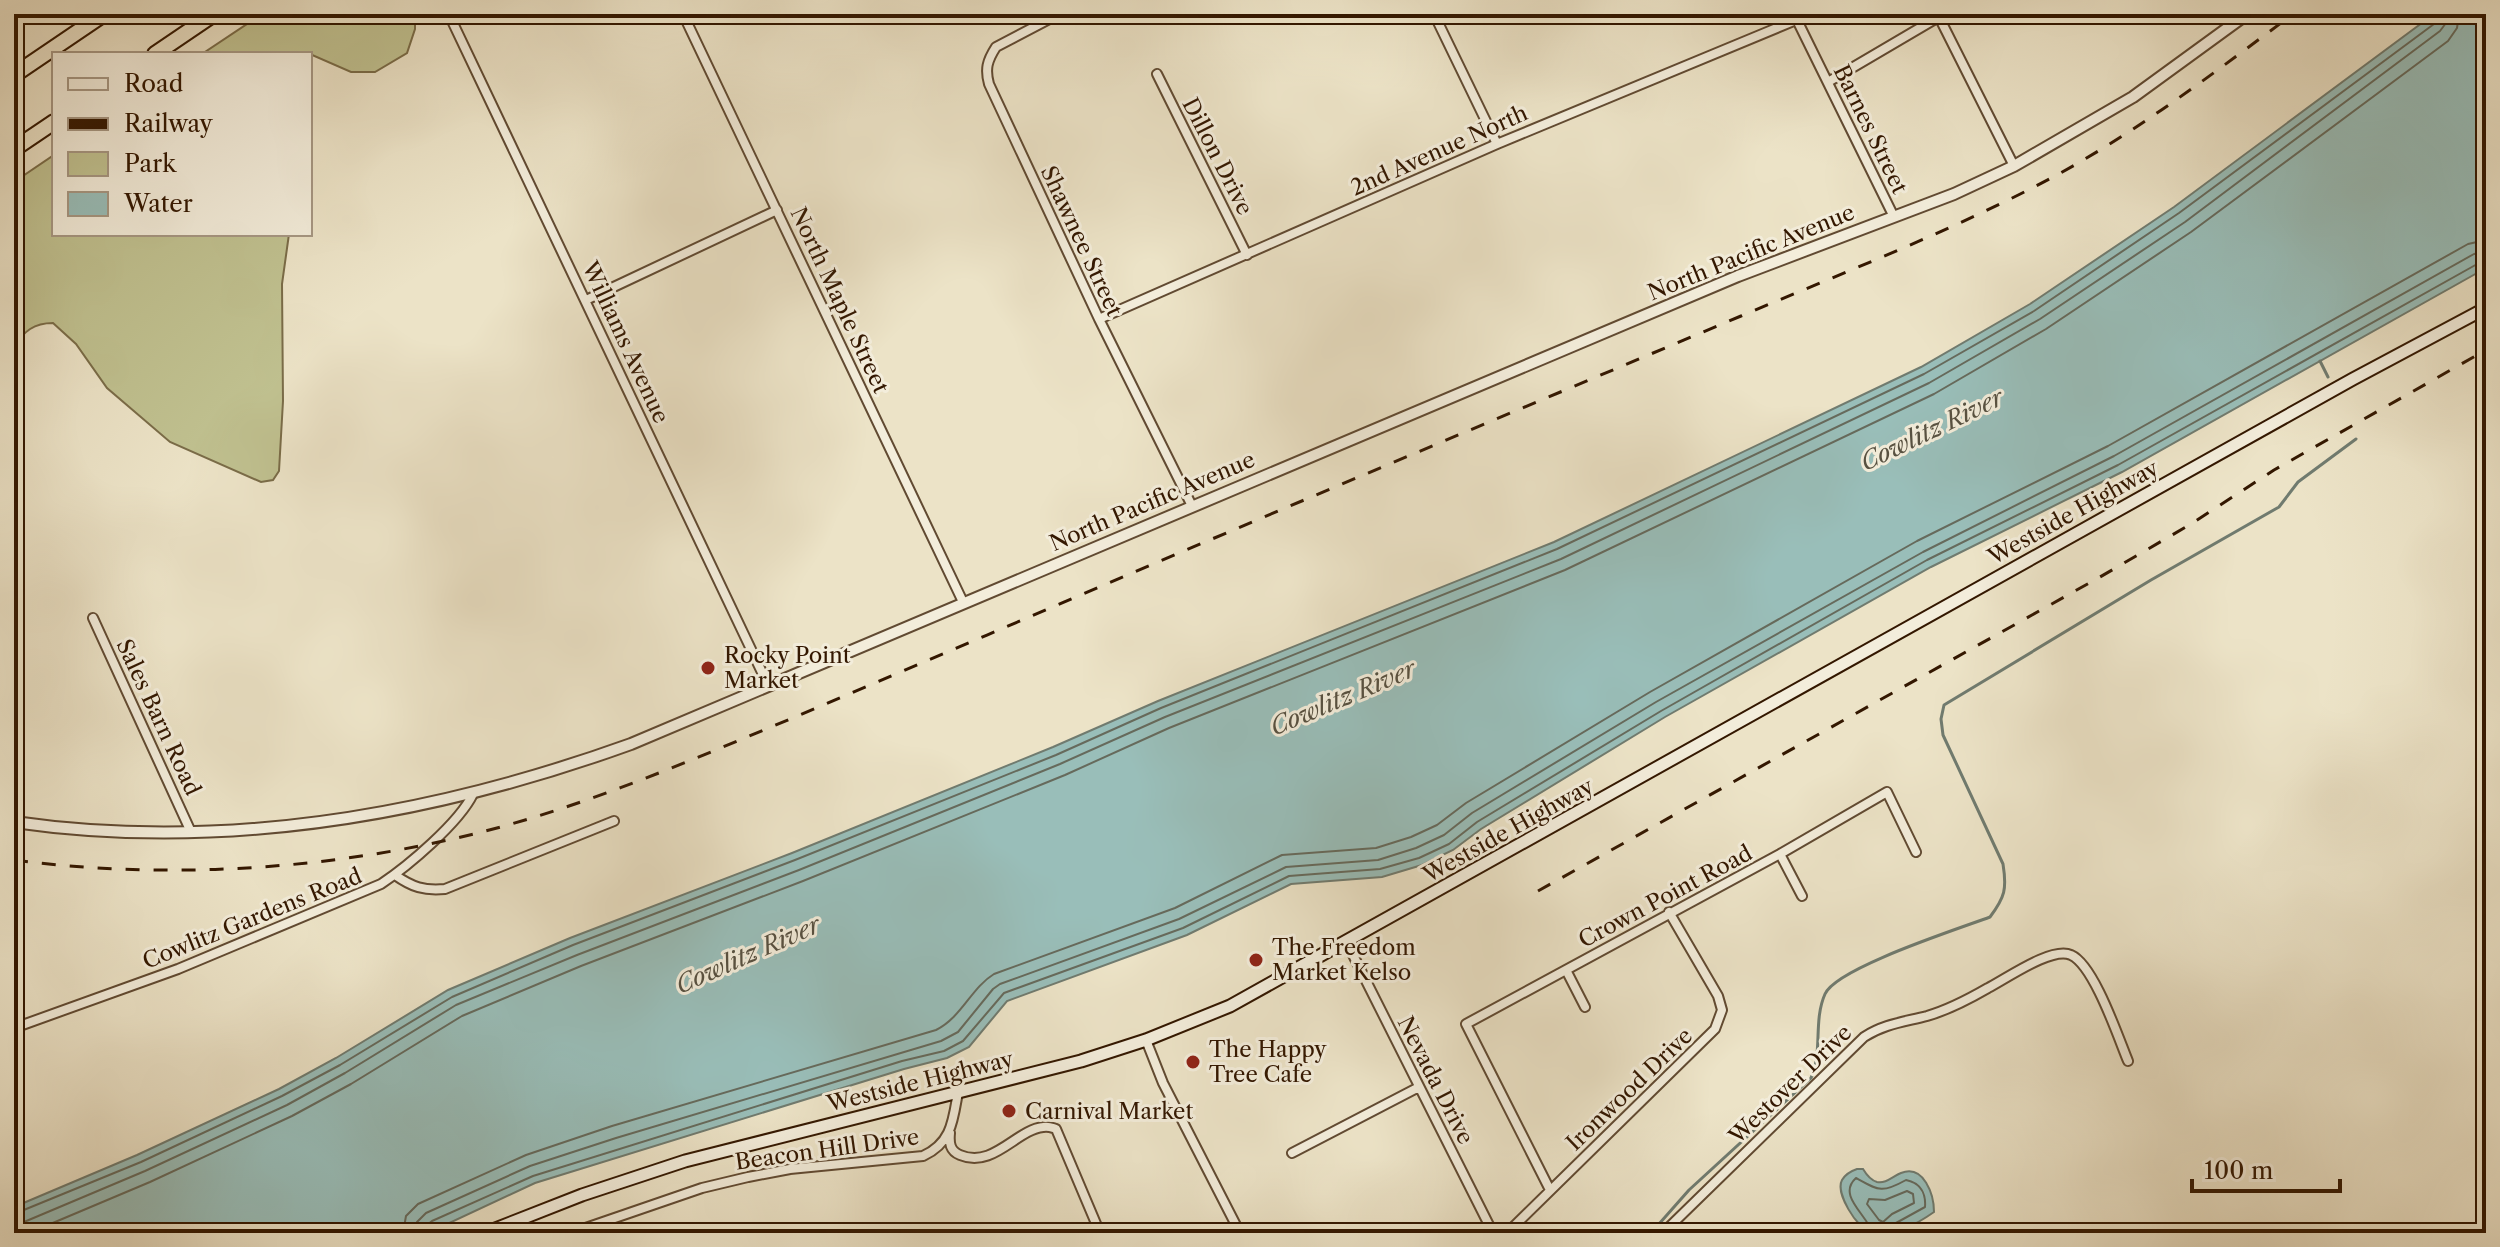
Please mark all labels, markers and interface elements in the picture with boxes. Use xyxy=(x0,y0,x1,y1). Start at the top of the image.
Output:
legend xyxy=(52,52,312,236)
street label: Barnes Street xyxy=(1828,60,1913,198)
text: Road xyxy=(124,69,184,98)
street label: Dillon Drive xyxy=(1176,93,1259,219)
street label: 2nd Avenue North xyxy=(1347,99,1532,202)
text: Railway xyxy=(124,109,214,138)
text: Park xyxy=(124,149,177,178)
street label: Shawnee Street xyxy=(1035,162,1128,321)
text: Water xyxy=(123,189,193,218)
street label: North Pacific Avenue xyxy=(1644,199,1858,306)
street label: North Maple Street xyxy=(785,203,895,398)
street label: Williams Avenue xyxy=(576,256,675,427)
water label: Cowlitz River xyxy=(1855,382,2010,477)
street label: North Pacific Avenue xyxy=(1045,446,1259,557)
street label: Westside Highway xyxy=(1982,454,2164,571)
street label: Sales Barn Road xyxy=(111,635,207,800)
place label: Rocky Point Market xyxy=(724,642,851,694)
water label: Cowlitz River xyxy=(1265,653,1422,741)
marker: Rocky Point Market xyxy=(699,659,717,677)
street label: Westside Highway xyxy=(1417,772,1599,889)
street label: Crown Point Road xyxy=(1574,839,1757,954)
street label: Cowlitz Gardens Road xyxy=(139,862,366,975)
water label: Cowlitz River xyxy=(671,909,826,999)
place label: The Freedom Market Kelso xyxy=(1272,934,1416,986)
marker: The Freedom Market Kelso xyxy=(1247,951,1265,969)
street label: Nevada Drive xyxy=(1392,1012,1479,1149)
street label: Westover Drive xyxy=(1723,1019,1857,1150)
street label: Ironwood Drive xyxy=(1561,1022,1698,1156)
place label: The Happy Tree Cafe xyxy=(1209,1036,1327,1088)
street label: Westside Highway xyxy=(823,1045,1017,1118)
marker: The Happy Tree Cafe xyxy=(1184,1053,1202,1071)
place label: Carnival Market xyxy=(1025,1098,1193,1125)
marker: Carnival Market xyxy=(1000,1102,1018,1120)
street label: Beacon Hill Drive xyxy=(733,1123,921,1176)
scale bar xyxy=(2192,1143,2340,1193)
text: 100 m xyxy=(2204,1156,2273,1185)

